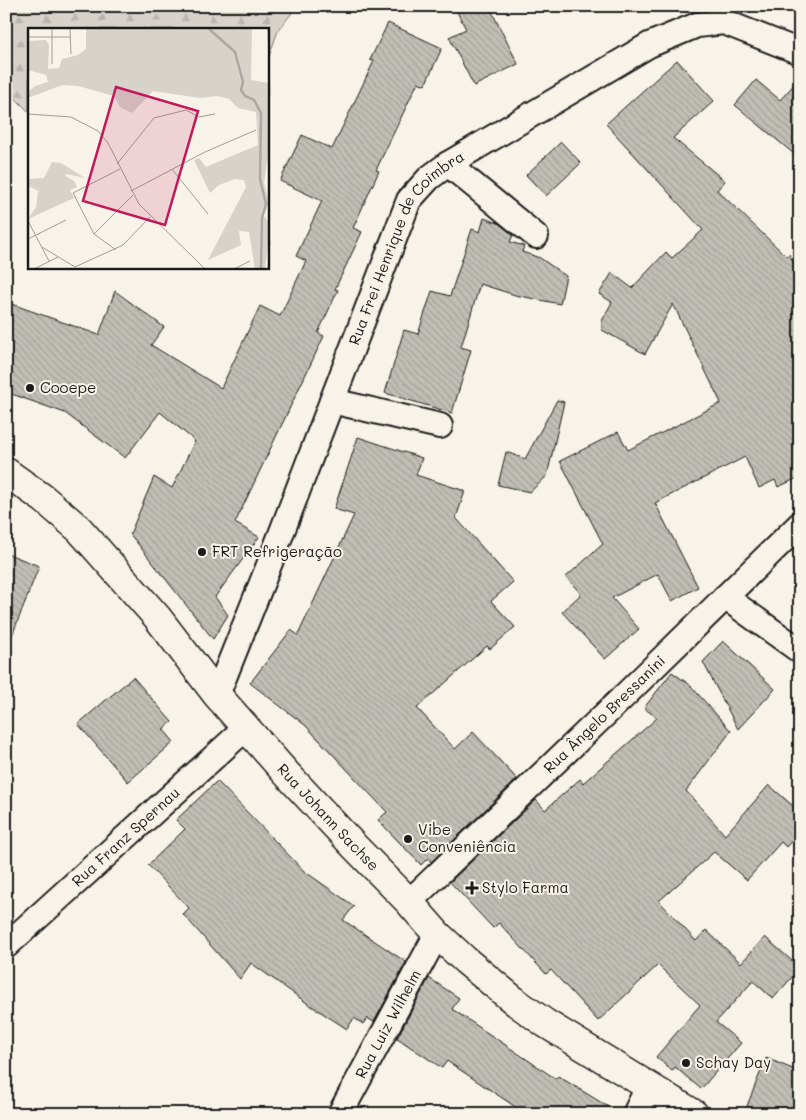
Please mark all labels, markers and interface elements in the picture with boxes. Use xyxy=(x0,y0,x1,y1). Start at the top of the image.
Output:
inset map xyxy=(28,28,269,269)
street label: Rua Frei Henrique de Coimbra xyxy=(343,146,468,348)
place label: Cooepe xyxy=(40,377,96,397)
marker: Cooepe xyxy=(24,382,36,394)
place label: FRT Refrigeração xyxy=(212,541,342,561)
marker: FRT Refrigeração xyxy=(196,546,208,558)
street label: Rua Ângelo Bressanini xyxy=(539,650,669,777)
street label: Rua Johann Sachse xyxy=(273,759,384,875)
street label: Rua Franz Spernau xyxy=(67,782,183,891)
place label: Vibe Conveniência xyxy=(418,819,516,856)
marker: Vibe Conveniência xyxy=(402,833,414,845)
place label: Stylo Farma xyxy=(482,877,569,897)
marker: Stylo Farma xyxy=(466,882,478,894)
street label: Rua Luiz Wilhelm xyxy=(350,966,425,1082)
place label: Schay Day xyxy=(696,1052,771,1072)
marker: Schay Day xyxy=(680,1057,692,1069)

